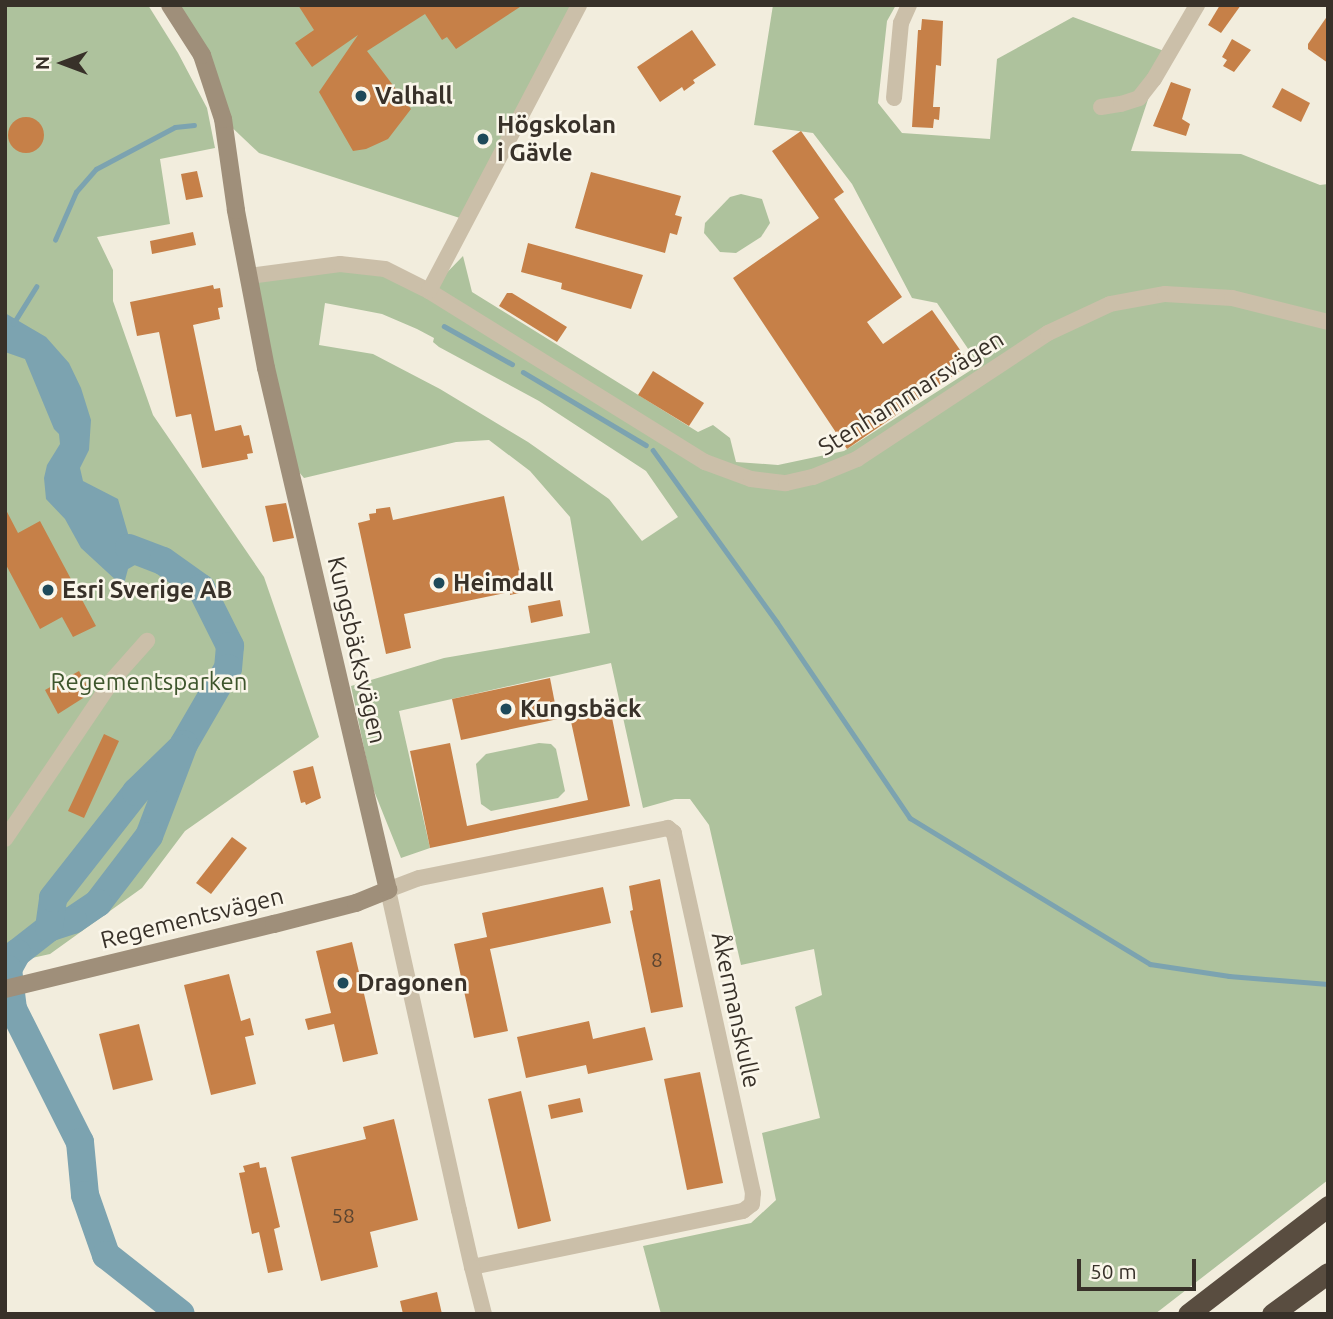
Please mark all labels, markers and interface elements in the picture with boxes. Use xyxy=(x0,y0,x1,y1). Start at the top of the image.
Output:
north arrow xyxy=(28,28,98,98)
text: N xyxy=(31,56,53,70)
place label: Valhall xyxy=(375,82,453,110)
marker: Valhall xyxy=(353,88,369,104)
place label: Högskolan i Gävle xyxy=(497,111,616,167)
marker: Högskolan i Gävle xyxy=(475,131,491,147)
street label: Stenhammarsvägen xyxy=(813,324,1009,462)
street label: Kungsbäcksvägen xyxy=(321,554,393,746)
place label: Heimdall xyxy=(453,569,554,597)
marker: Heimdall xyxy=(431,575,447,591)
place label: Esri Sverige AB xyxy=(62,576,232,604)
marker: Esri Sverige AB xyxy=(40,582,56,598)
park label: Regementsparken xyxy=(51,668,247,696)
place label: Kungsbäck xyxy=(520,695,642,723)
marker: Kungsbäck xyxy=(498,701,514,717)
street label: Regementsvägen xyxy=(98,881,286,955)
street label: Åkermanskulle xyxy=(705,930,767,1090)
house number: 8 xyxy=(651,946,663,972)
place label: Dragonen xyxy=(357,969,468,997)
marker: Dragonen xyxy=(335,975,351,991)
house number: 58 xyxy=(331,1202,355,1228)
scale bar xyxy=(1081,1246,1200,1290)
text: 50 m xyxy=(1090,1259,1137,1283)

